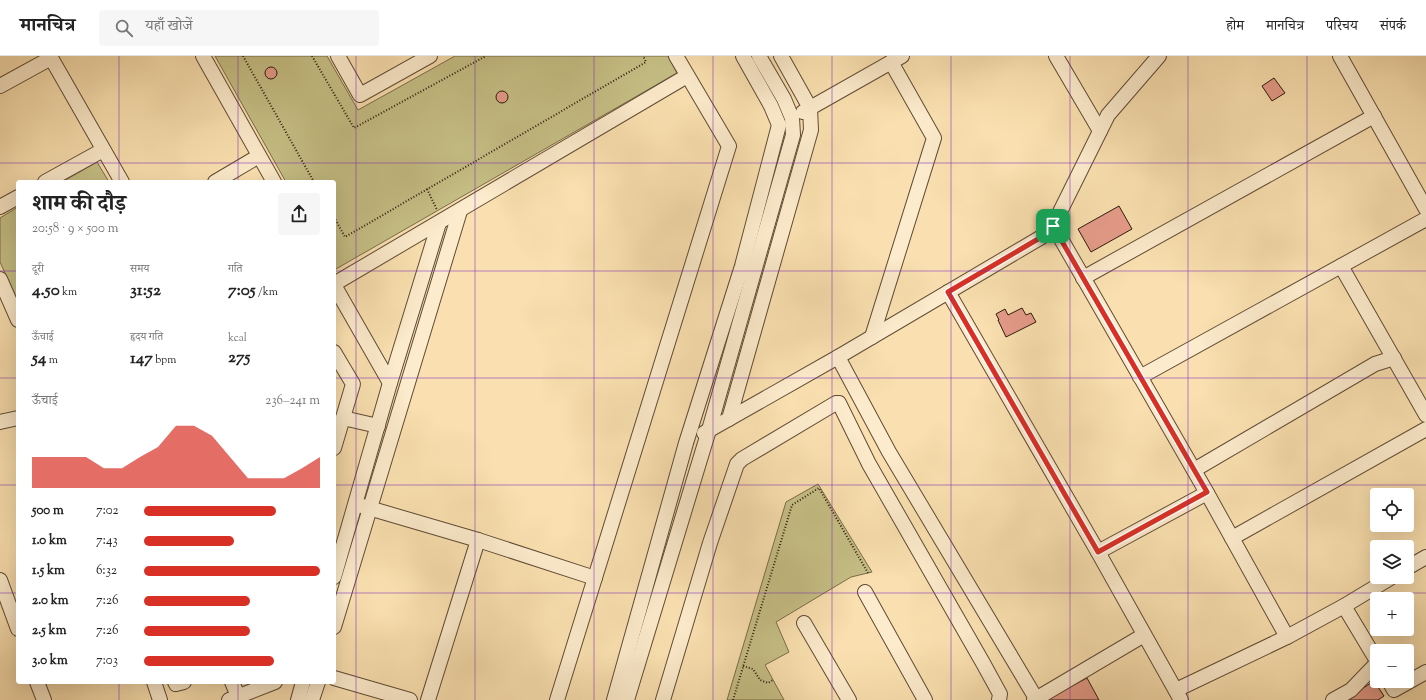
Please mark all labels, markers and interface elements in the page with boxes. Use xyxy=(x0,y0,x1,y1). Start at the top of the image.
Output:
search box xyxy=(99,10,379,46)
text: मानचित्र xyxy=(20,13,75,40)
text: यहाँ खोजें xyxy=(145,16,192,37)
icon: search xyxy=(113,17,135,39)
text: होम xyxy=(1226,17,1244,37)
text: मानचित्र xyxy=(1266,17,1304,37)
text: परिचय xyxy=(1326,17,1358,37)
text: संपर्क xyxy=(1380,17,1406,37)
text: शाम की दौड़ xyxy=(32,189,126,221)
button: share xyxy=(278,193,320,235)
pin xyxy=(1036,209,1070,243)
icon: arrive xyxy=(1042,215,1064,237)
text: 20:58 · 9 × 500 m xyxy=(32,220,118,238)
text: दूरी xyxy=(32,261,44,277)
text: समय xyxy=(130,261,149,277)
text: गति xyxy=(228,261,242,277)
text: 4.50 xyxy=(32,279,60,303)
text: 31:52 xyxy=(130,279,161,303)
text: 7:05 xyxy=(228,279,256,303)
text: km xyxy=(60,284,77,300)
text: /km xyxy=(256,284,278,300)
text: ऊँचाई xyxy=(32,329,54,345)
text: हृदय गति xyxy=(130,329,163,345)
text: kcal xyxy=(228,330,247,346)
text: 275 xyxy=(228,346,250,370)
text: 54 xyxy=(32,347,46,371)
text: 147 xyxy=(130,347,153,371)
text: m xyxy=(46,352,58,368)
text: bpm xyxy=(153,352,176,368)
text: ऊँचाई xyxy=(32,392,58,410)
text: 236–241 m xyxy=(265,392,320,410)
map controls xyxy=(1370,488,1414,688)
button: locate xyxy=(1370,488,1414,532)
text: 500 m xyxy=(32,502,64,520)
text: 7:02 xyxy=(96,502,119,520)
text: 1.0 km xyxy=(32,532,67,550)
text: 7:43 xyxy=(96,532,118,550)
button: layers xyxy=(1370,540,1414,584)
text: 1.5 km xyxy=(32,562,65,580)
text: 6:32 xyxy=(96,562,117,580)
text: 2.0 km xyxy=(32,592,69,610)
text: 7:26 xyxy=(96,592,118,610)
button: + xyxy=(1370,592,1414,636)
text: 2.5 km xyxy=(32,622,66,640)
text: 7:26 xyxy=(96,622,118,640)
button: − xyxy=(1370,644,1414,688)
text: 3.0 km xyxy=(32,652,68,670)
text: 7:03 xyxy=(96,652,118,670)

